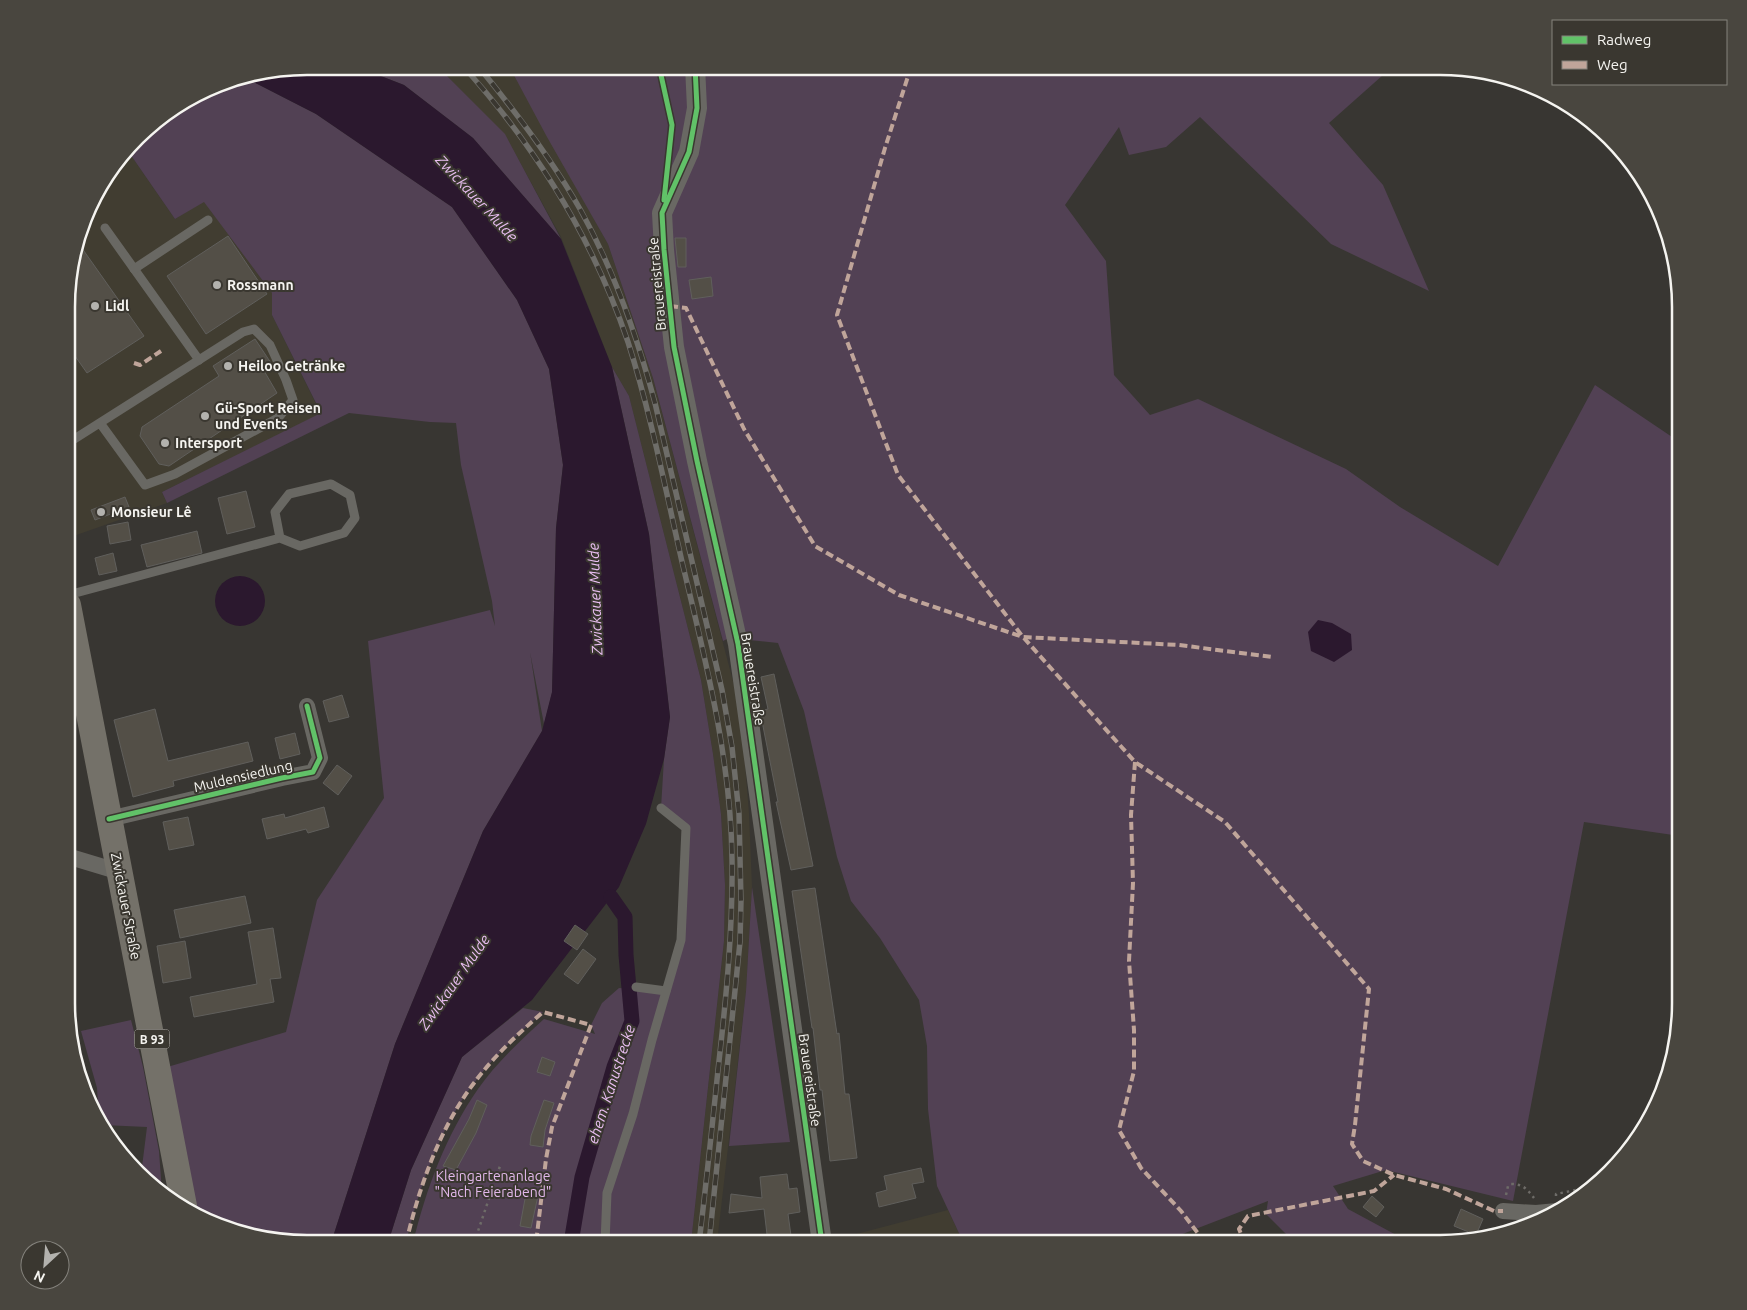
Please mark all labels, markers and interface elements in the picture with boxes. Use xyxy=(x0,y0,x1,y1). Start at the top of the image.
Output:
legend xyxy=(1552,20,1727,85)
text: Radweg xyxy=(1597,31,1651,48)
text: Weg xyxy=(1597,56,1628,73)
water label: Zwickauer Mulde xyxy=(432,150,522,245)
street label: Brauereistraße xyxy=(645,237,669,331)
place label: Rossmann xyxy=(227,277,294,293)
marker: Rossmann xyxy=(211,279,223,291)
place label: Lidl xyxy=(105,298,129,314)
marker: Lidl xyxy=(89,300,101,312)
place label: Heiloo Getränke xyxy=(238,358,345,374)
marker: Heiloo Getränke xyxy=(222,360,234,372)
place label: Gü-Sport Reisen und Events xyxy=(215,400,321,432)
marker: Gü-Sport Reisen und Events xyxy=(199,410,211,422)
place label: Intersport xyxy=(175,435,242,451)
marker: Intersport xyxy=(159,437,171,449)
place label: Monsieur Lê xyxy=(111,504,192,520)
marker: Monsieur Lê xyxy=(95,506,107,518)
water label: Zwickauer Mulde xyxy=(585,542,605,656)
street label: Brauereistraße xyxy=(738,631,768,727)
street label: Muldensiedlung xyxy=(192,757,294,795)
street label: Zwickauer Straße xyxy=(108,851,144,961)
water label: Zwickauer Mulde xyxy=(414,931,493,1034)
water label: ehem. Kanustrecke xyxy=(584,1022,638,1146)
road number: B 93 xyxy=(134,1030,170,1048)
street label: Brauereistraße xyxy=(796,1032,824,1128)
park label: Kleingartenanlage "Nach Feierabend" xyxy=(435,1168,551,1200)
north arrow xyxy=(20,1240,70,1290)
text: N xyxy=(31,1267,48,1286)

